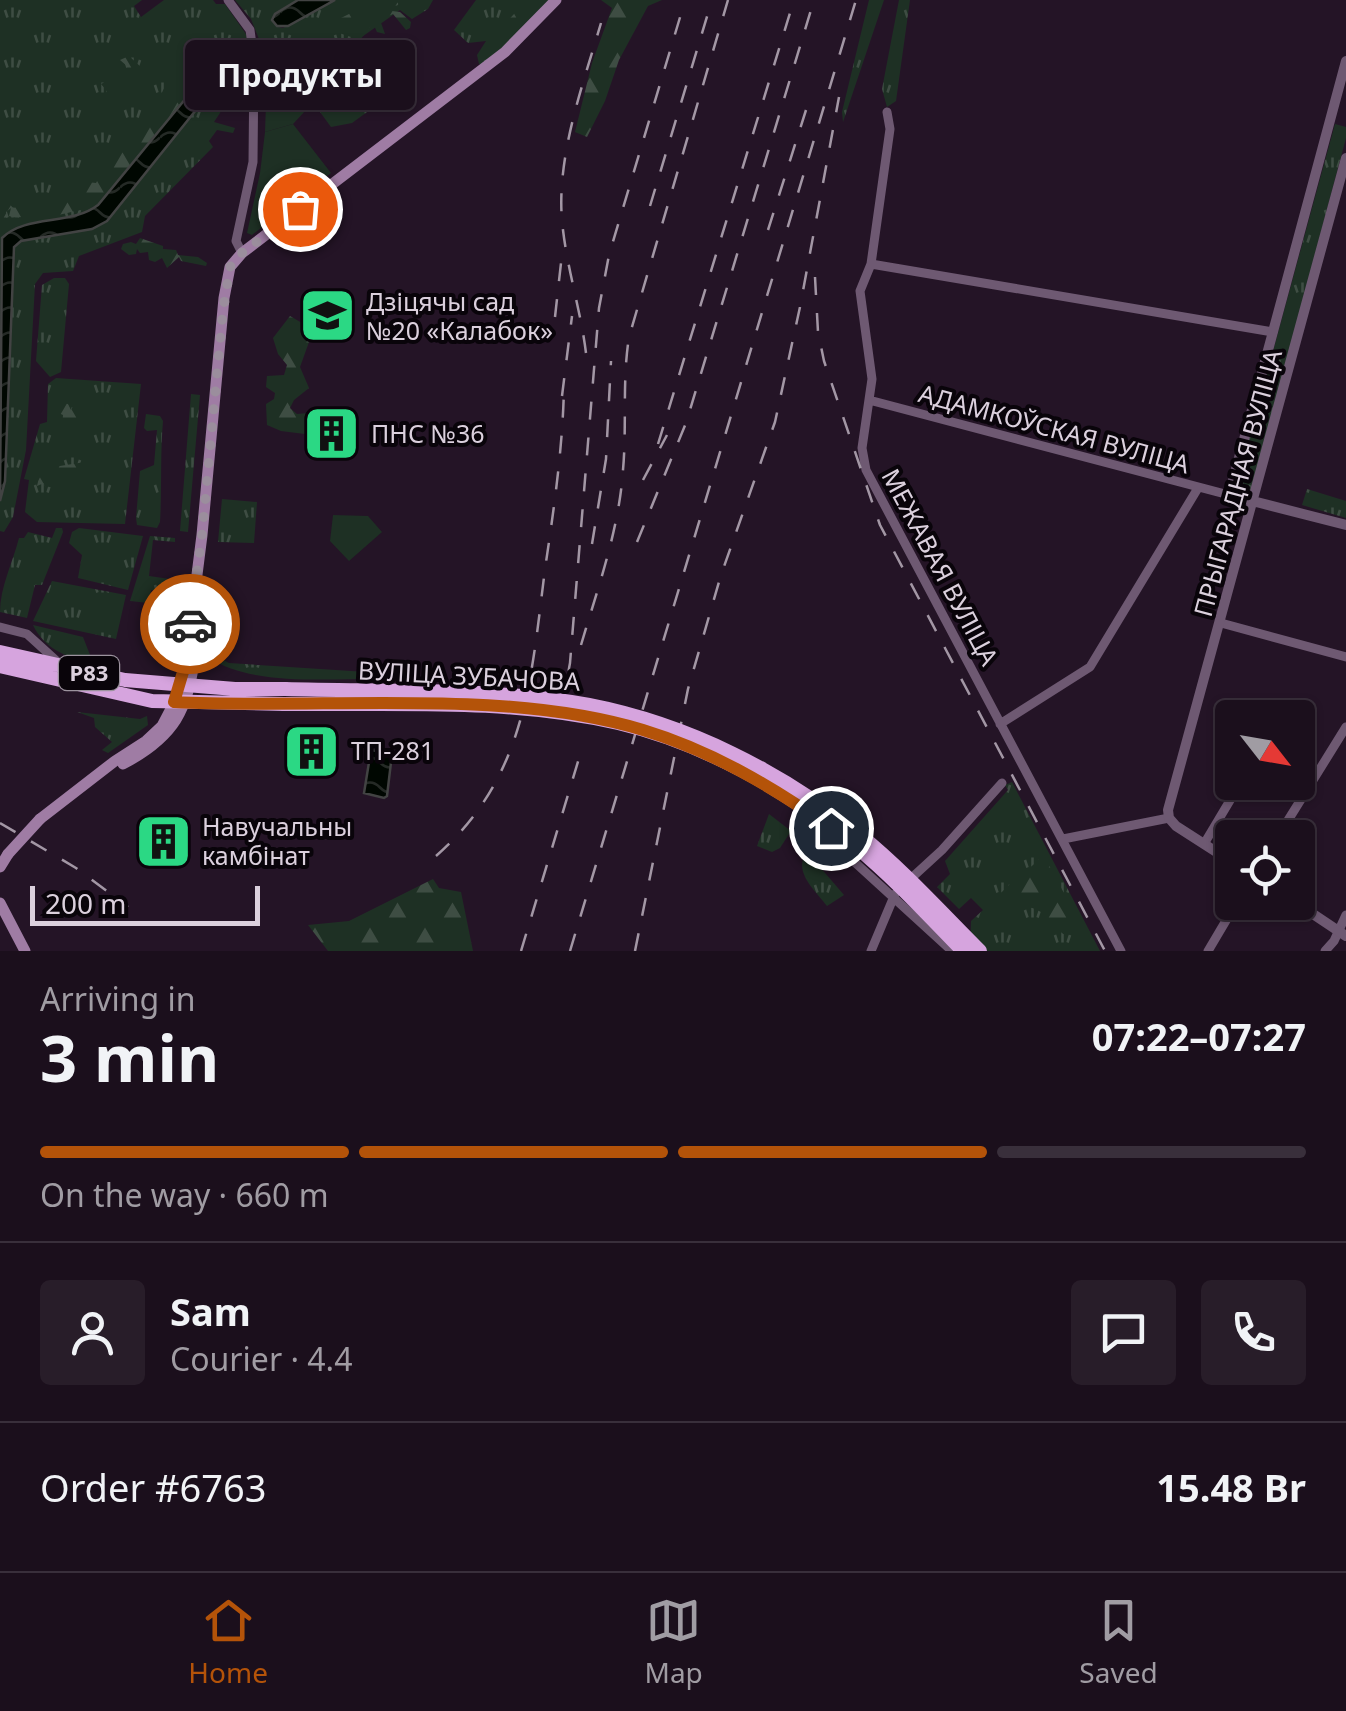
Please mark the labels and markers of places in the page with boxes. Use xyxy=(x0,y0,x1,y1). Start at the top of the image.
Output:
callout: Продукты xyxy=(185,39,415,109)
pin xyxy=(258,167,343,252)
place label: Дзіцячы сад №20 «Калабок» xyxy=(366,284,553,347)
school or university icon: Дзіцячы сад №20 «Калабок» xyxy=(297,286,357,346)
building icon: ПНС №36 xyxy=(302,404,362,464)
place label: ПНС №36 xyxy=(371,416,485,450)
building icon: ТП-281 xyxy=(282,721,342,781)
place label: ТП-281 xyxy=(351,733,434,767)
pin xyxy=(789,786,874,871)
place label: Навучальны камбінат xyxy=(202,809,352,872)
building icon: Навучальны камбінат xyxy=(133,811,193,871)

